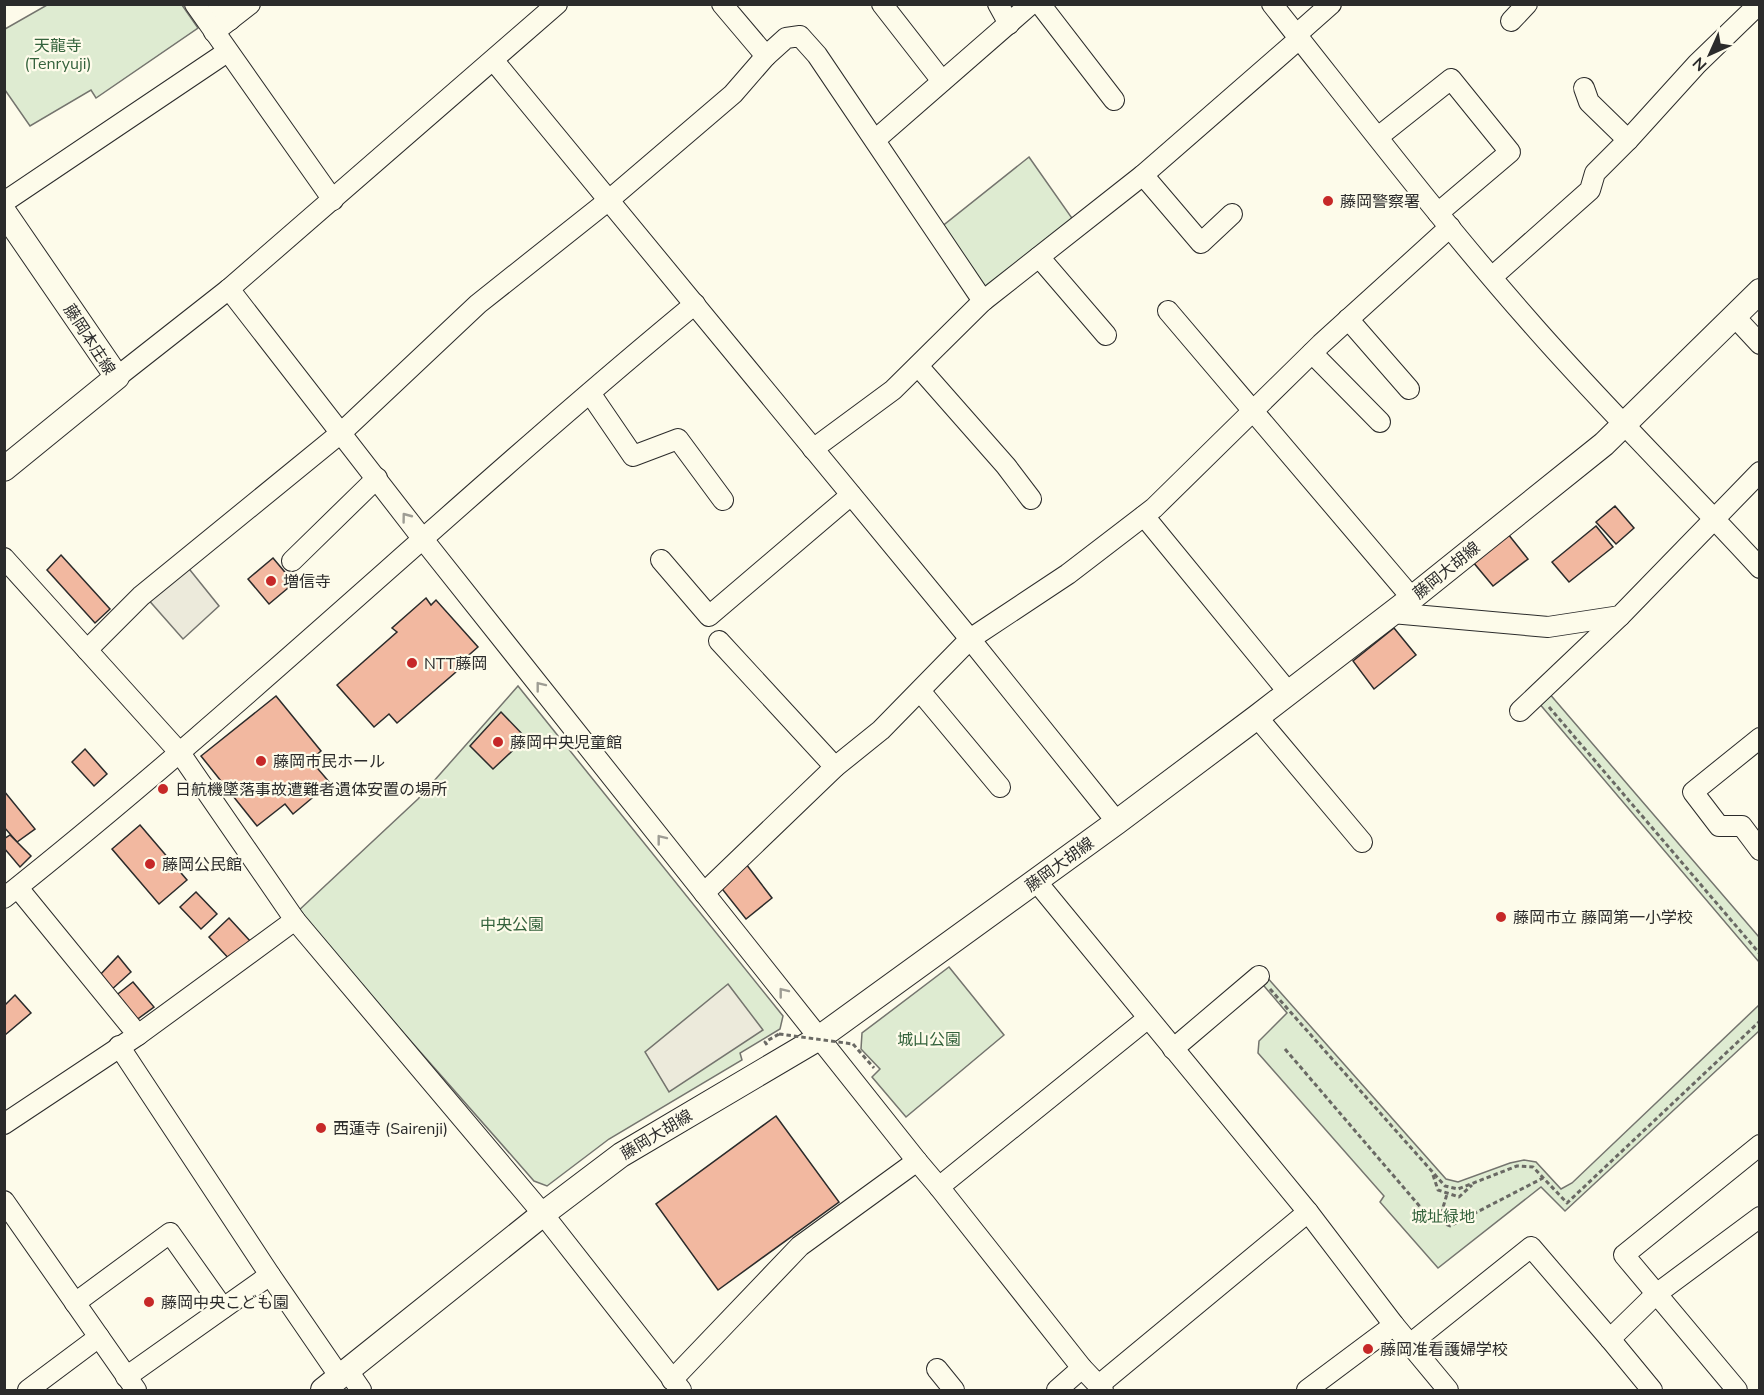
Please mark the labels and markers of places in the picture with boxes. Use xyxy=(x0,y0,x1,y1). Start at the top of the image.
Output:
place label: 藤岡警察署 xyxy=(1340,191,1420,213)
marker: 藤岡警察署 xyxy=(1321,194,1335,208)
place label: 増信寺 xyxy=(283,571,331,593)
marker: 増信寺 xyxy=(264,574,278,588)
place label: NTT藤岡 xyxy=(424,653,487,675)
marker: NTT藤岡 xyxy=(405,656,419,670)
place label: 藤岡中央児童館 xyxy=(510,732,622,754)
marker: 藤岡中央児童館 xyxy=(491,735,505,749)
place label: 藤岡市民ホール xyxy=(273,751,385,773)
marker: 藤岡市民ホール xyxy=(254,754,268,768)
place label: 日航機墜落事故遭難者遺体安置の場所 xyxy=(175,779,447,801)
marker: 日航機墜落事故遭難者遺体安置の場所 xyxy=(156,782,170,796)
place label: 藤岡公民館 xyxy=(162,854,242,876)
marker: 藤岡公民館 xyxy=(143,857,157,871)
place label: 藤岡市立 藤岡第一小学校 xyxy=(1513,907,1693,929)
marker: 藤岡市立 藤岡第一小学校 xyxy=(1494,910,1508,924)
place label: 西蓮寺 (Sairenji) xyxy=(333,1118,448,1140)
marker: 西蓮寺 (Sairenji) xyxy=(314,1121,328,1135)
place label: 藤岡中央こども園 xyxy=(161,1292,289,1314)
marker: 藤岡中央こども園 xyxy=(142,1295,156,1309)
place label: 藤岡准看護婦学校 xyxy=(1380,1339,1508,1361)
marker: 藤岡准看護婦学校 xyxy=(1361,1342,1375,1356)

